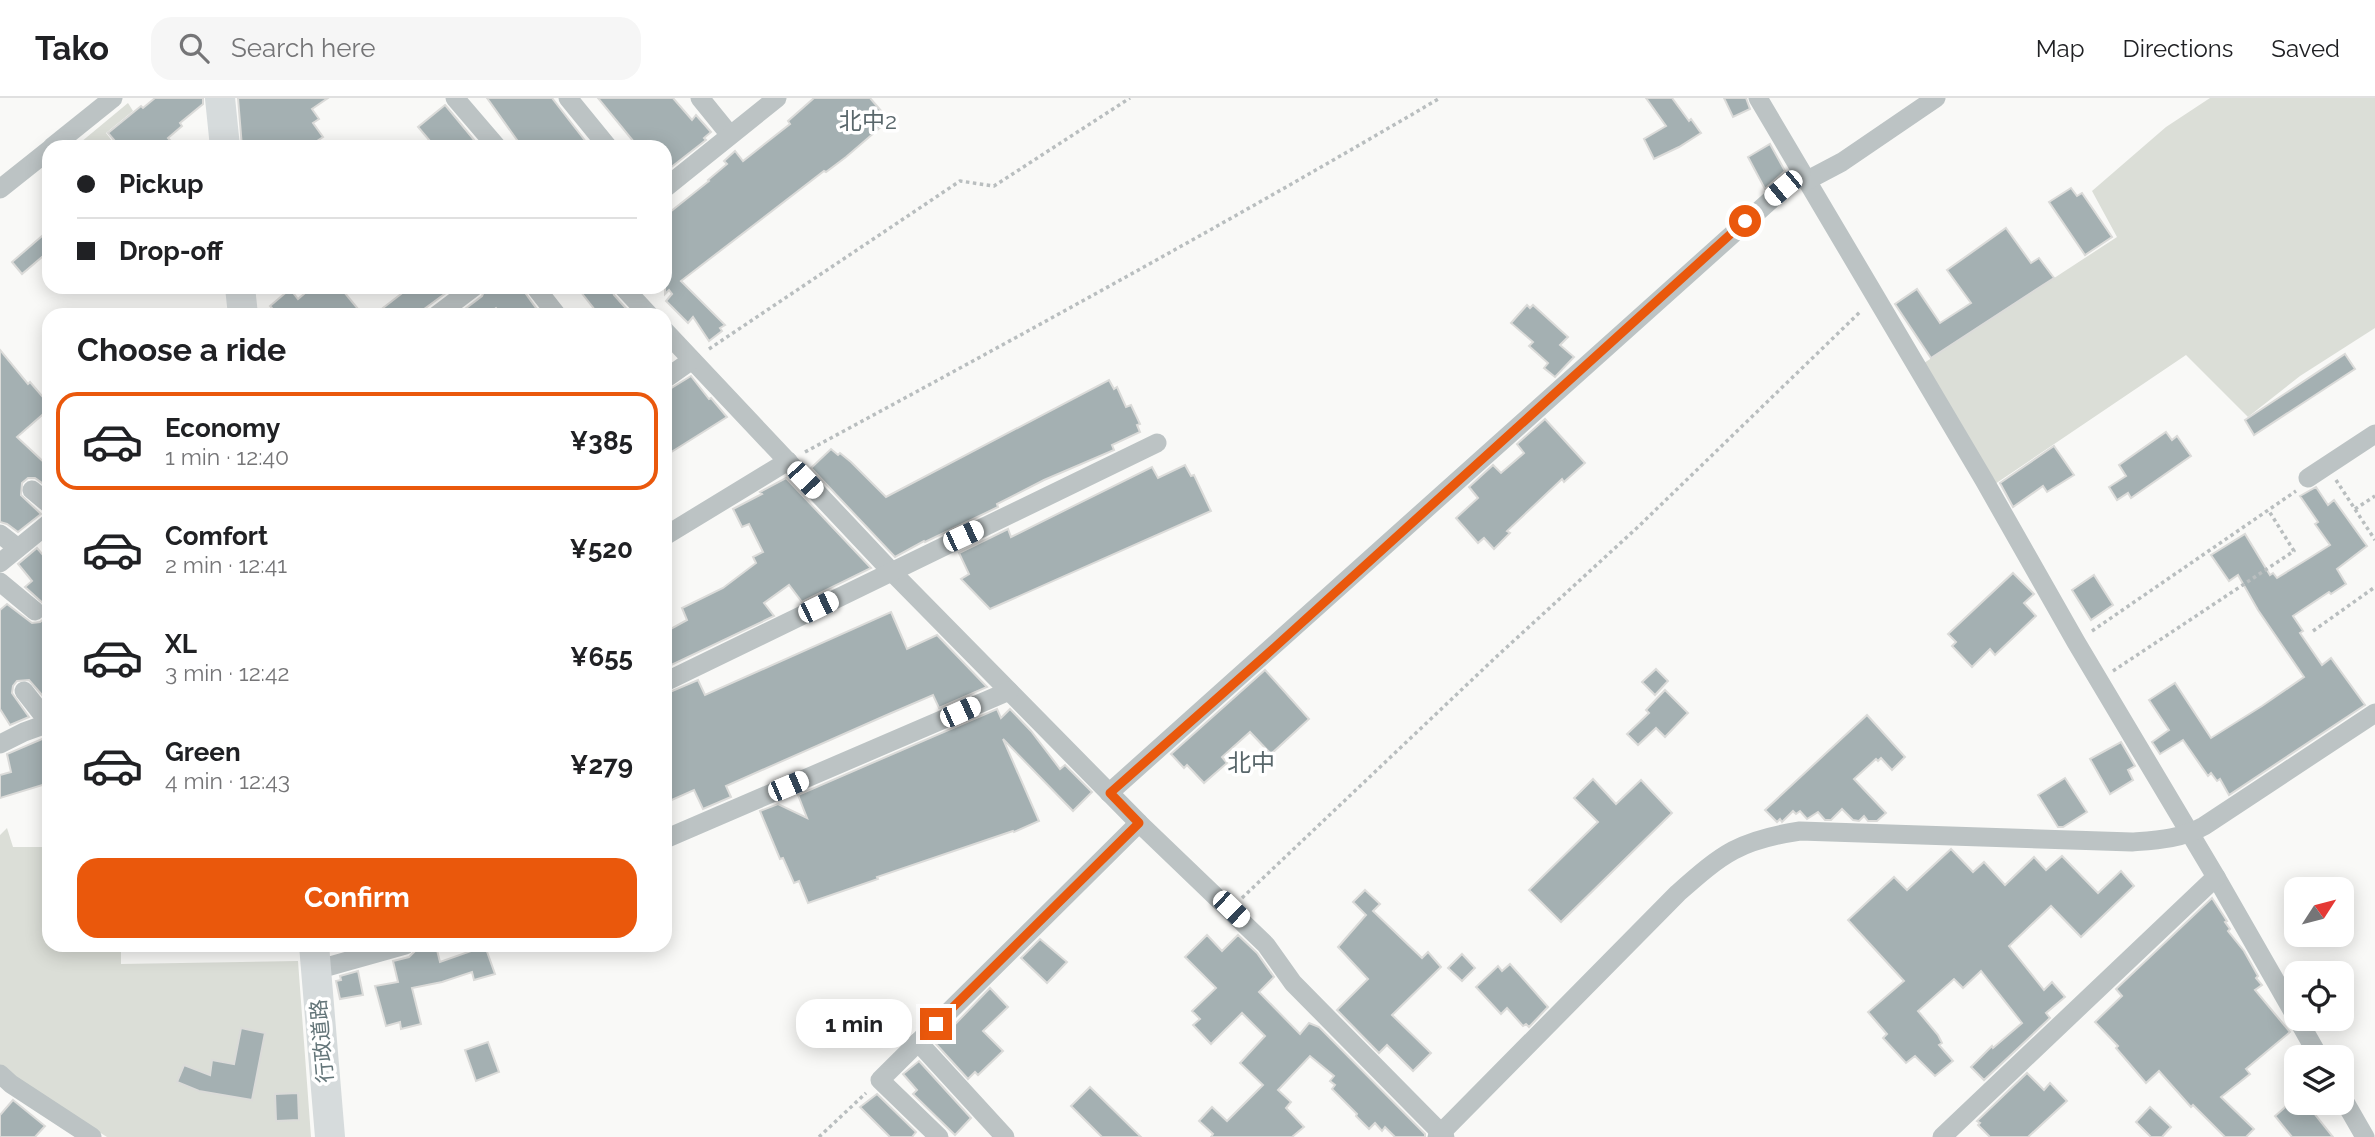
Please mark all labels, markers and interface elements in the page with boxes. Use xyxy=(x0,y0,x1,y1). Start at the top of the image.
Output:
search box xyxy=(151,17,641,80)
text: Tako xyxy=(35,29,109,68)
icon: search xyxy=(175,29,213,67)
text: Search here xyxy=(231,33,375,63)
text: Map xyxy=(2036,34,2085,63)
text: Directions xyxy=(2123,34,2233,63)
text: Saved xyxy=(2271,34,2340,63)
district label: 北中2 xyxy=(839,107,897,134)
car xyxy=(1761,166,1806,210)
text: Pickup xyxy=(119,169,204,199)
route start xyxy=(1729,205,1761,237)
text: Drop-off xyxy=(119,236,223,266)
text: Choose a ride xyxy=(77,331,286,368)
icon: car xyxy=(81,410,144,473)
text: Economy xyxy=(165,413,280,443)
text: ¥385 xyxy=(570,426,633,456)
text: 1 min · 12:40 xyxy=(165,443,289,470)
car xyxy=(783,457,828,503)
icon: car xyxy=(81,518,144,581)
car xyxy=(940,518,987,554)
text: Comfort xyxy=(165,521,268,551)
text: ¥520 xyxy=(569,534,633,564)
text: 2 min · 12:41 xyxy=(165,551,287,578)
car xyxy=(795,588,842,626)
icon: car xyxy=(81,626,144,689)
text: XL xyxy=(165,629,197,659)
text: ¥655 xyxy=(570,642,633,672)
text: 3 min · 12:42 xyxy=(165,659,289,686)
car xyxy=(937,694,984,730)
icon: car xyxy=(81,734,144,797)
text: Green xyxy=(165,737,241,767)
district label: 北中 xyxy=(1227,748,1275,777)
text: ¥279 xyxy=(570,750,633,780)
text: 4 min · 12:43 xyxy=(165,767,290,794)
car xyxy=(765,768,812,804)
button: Confirm xyxy=(77,858,637,938)
north arrow xyxy=(2284,877,2354,947)
map controls xyxy=(2284,877,2354,1115)
car xyxy=(1209,887,1254,931)
button: locate xyxy=(2284,961,2354,1031)
street label: 行政道路 xyxy=(305,998,338,1084)
callout: 1 min xyxy=(796,1000,912,1048)
route end xyxy=(920,1008,952,1040)
text: 1 min xyxy=(825,1010,883,1037)
button: layers xyxy=(2284,1045,2354,1115)

